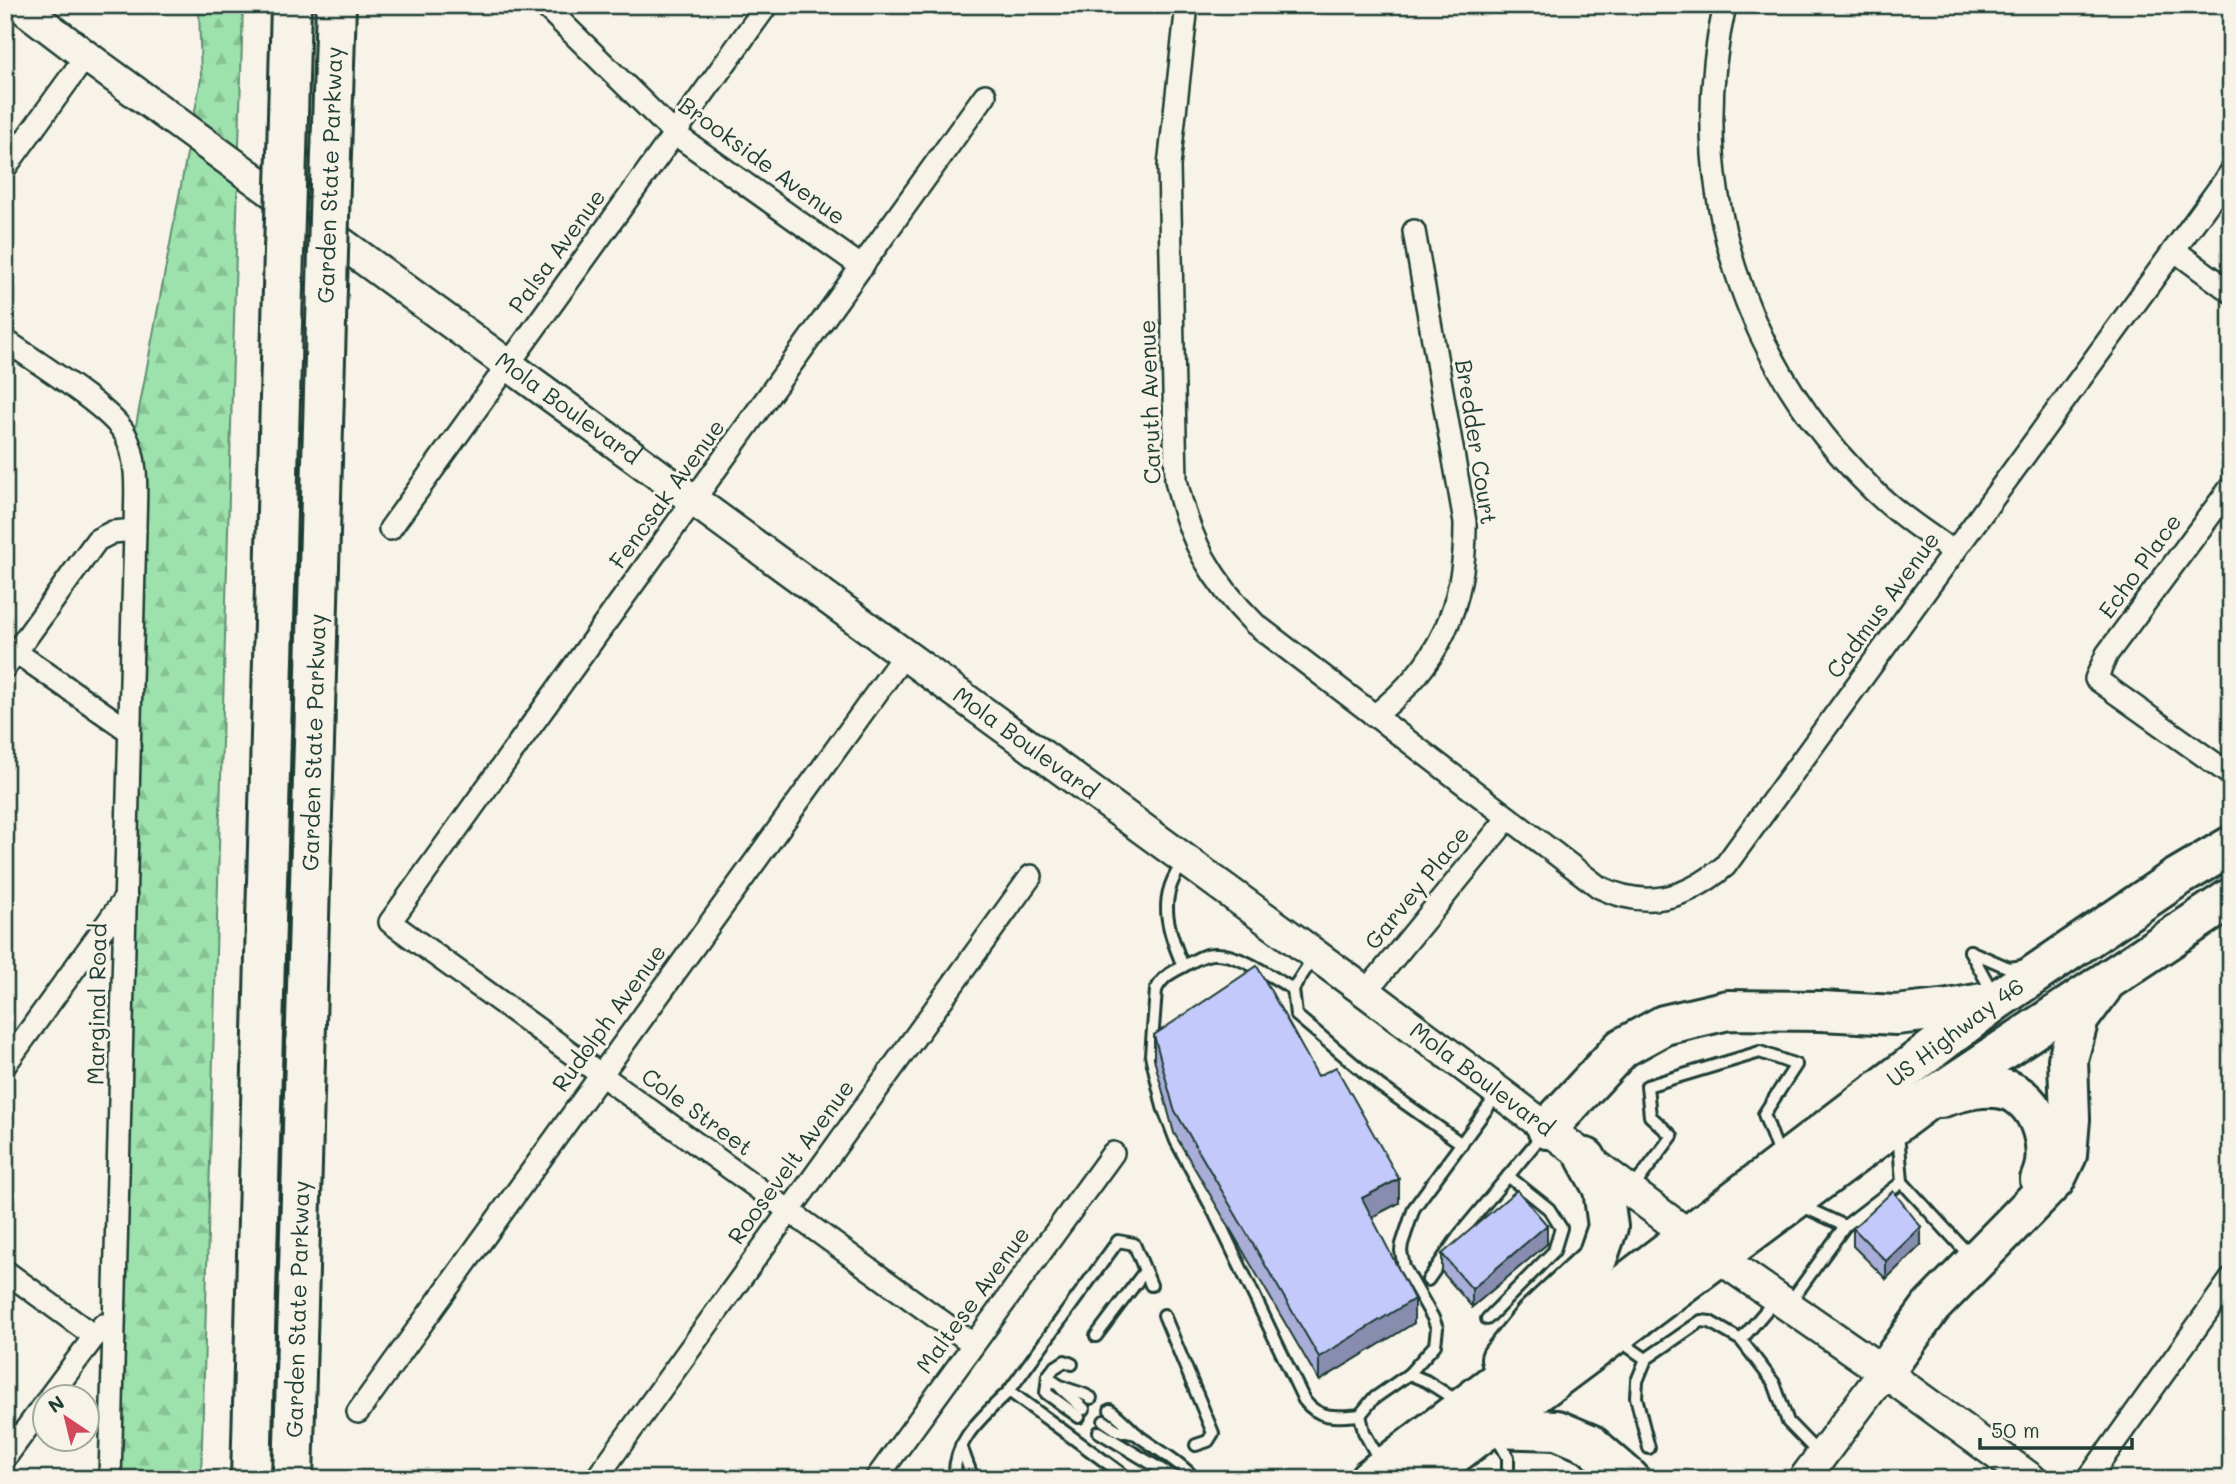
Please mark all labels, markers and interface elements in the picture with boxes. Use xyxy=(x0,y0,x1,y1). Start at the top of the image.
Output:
street label: Garden State Parkway xyxy=(310,46,348,304)
street label: Brookside Avenue xyxy=(673,89,852,231)
street label: Palsa Avenue xyxy=(501,182,611,319)
street label: Caruth Avenue xyxy=(1131,319,1167,485)
street label: Mola Boulevard xyxy=(490,344,647,471)
street label: Bredder Court xyxy=(1449,357,1505,527)
street label: Fencsak Avenue xyxy=(602,413,731,574)
street label: Echo Place xyxy=(2091,507,2187,624)
street label: Cadmus Avenue xyxy=(1819,525,1946,684)
street label: Garden State Parkway xyxy=(294,613,332,871)
street label: Mola Boulevard xyxy=(947,679,1105,805)
street label: Garvey Place xyxy=(1357,819,1475,955)
street label: Marginal Road xyxy=(80,923,112,1085)
street label: Rudolph Avenue xyxy=(545,938,672,1097)
street label: US Highway 46 xyxy=(1880,970,2029,1093)
street label: Mola Boulevard xyxy=(1404,1015,1561,1142)
street label: Cole Street xyxy=(636,1061,759,1162)
street label: Roosevelt Avenue xyxy=(720,1073,860,1250)
street label: Garden State Parkway xyxy=(278,1180,316,1438)
street label: Maltese Avenue xyxy=(909,1220,1036,1379)
north arrow xyxy=(32,1382,102,1452)
text: N xyxy=(43,1389,69,1418)
scale bar xyxy=(1980,1407,2133,1451)
text: 50 m xyxy=(1991,1416,2040,1443)

